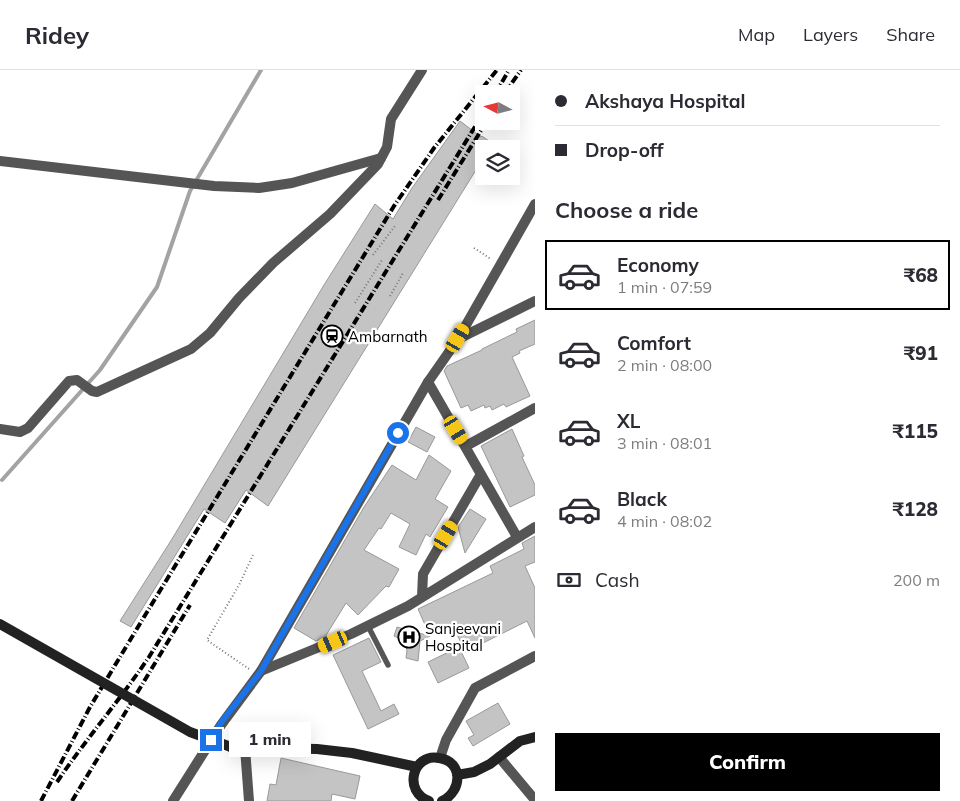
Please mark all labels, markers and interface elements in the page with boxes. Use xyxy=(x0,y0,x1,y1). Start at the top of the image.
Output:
text: Ridey xyxy=(25,20,89,50)
text: Map xyxy=(738,23,775,46)
text: Layers xyxy=(803,23,858,46)
text: Share xyxy=(886,23,935,46)
north arrow xyxy=(475,85,520,130)
map controls xyxy=(475,85,520,185)
text: Akshaya Hospital xyxy=(585,89,746,113)
text: Drop-off xyxy=(585,138,663,162)
button: layers xyxy=(475,140,520,185)
text: Choose a ride xyxy=(555,196,698,224)
icon: car xyxy=(557,253,602,298)
text: Economy xyxy=(617,253,699,277)
text: ₹68 xyxy=(904,263,938,287)
text: 1 min · 07:59 xyxy=(617,277,712,297)
car xyxy=(444,321,471,355)
station icon: Ambarnath xyxy=(320,324,344,348)
place label: Ambarnath xyxy=(348,327,427,346)
icon: car xyxy=(557,331,602,376)
text: Comfort xyxy=(617,331,691,355)
text: ₹91 xyxy=(904,341,938,365)
text: 2 min · 08:00 xyxy=(617,355,712,375)
icon: car xyxy=(557,409,602,454)
text: XL xyxy=(617,409,640,433)
car xyxy=(441,413,470,447)
text: ₹115 xyxy=(892,419,938,443)
route start xyxy=(387,422,409,444)
text: 3 min · 08:01 xyxy=(617,433,712,453)
icon: car xyxy=(557,487,602,532)
text: Black xyxy=(617,487,667,511)
text: ₹128 xyxy=(892,497,938,521)
text: 4 min · 08:02 xyxy=(617,511,712,531)
car xyxy=(431,518,460,552)
icon: cash xyxy=(555,566,583,594)
text: Cash xyxy=(595,568,640,592)
text: 200 m xyxy=(893,570,940,590)
place label: Sanjeevani Hospital xyxy=(425,619,501,655)
hospital icon: Sanjeevani Hospital xyxy=(397,625,421,649)
car xyxy=(316,629,349,655)
callout: 1 min xyxy=(228,722,311,758)
route end xyxy=(200,729,222,751)
text: 1 min xyxy=(249,729,291,749)
button: Confirm xyxy=(555,733,940,791)

